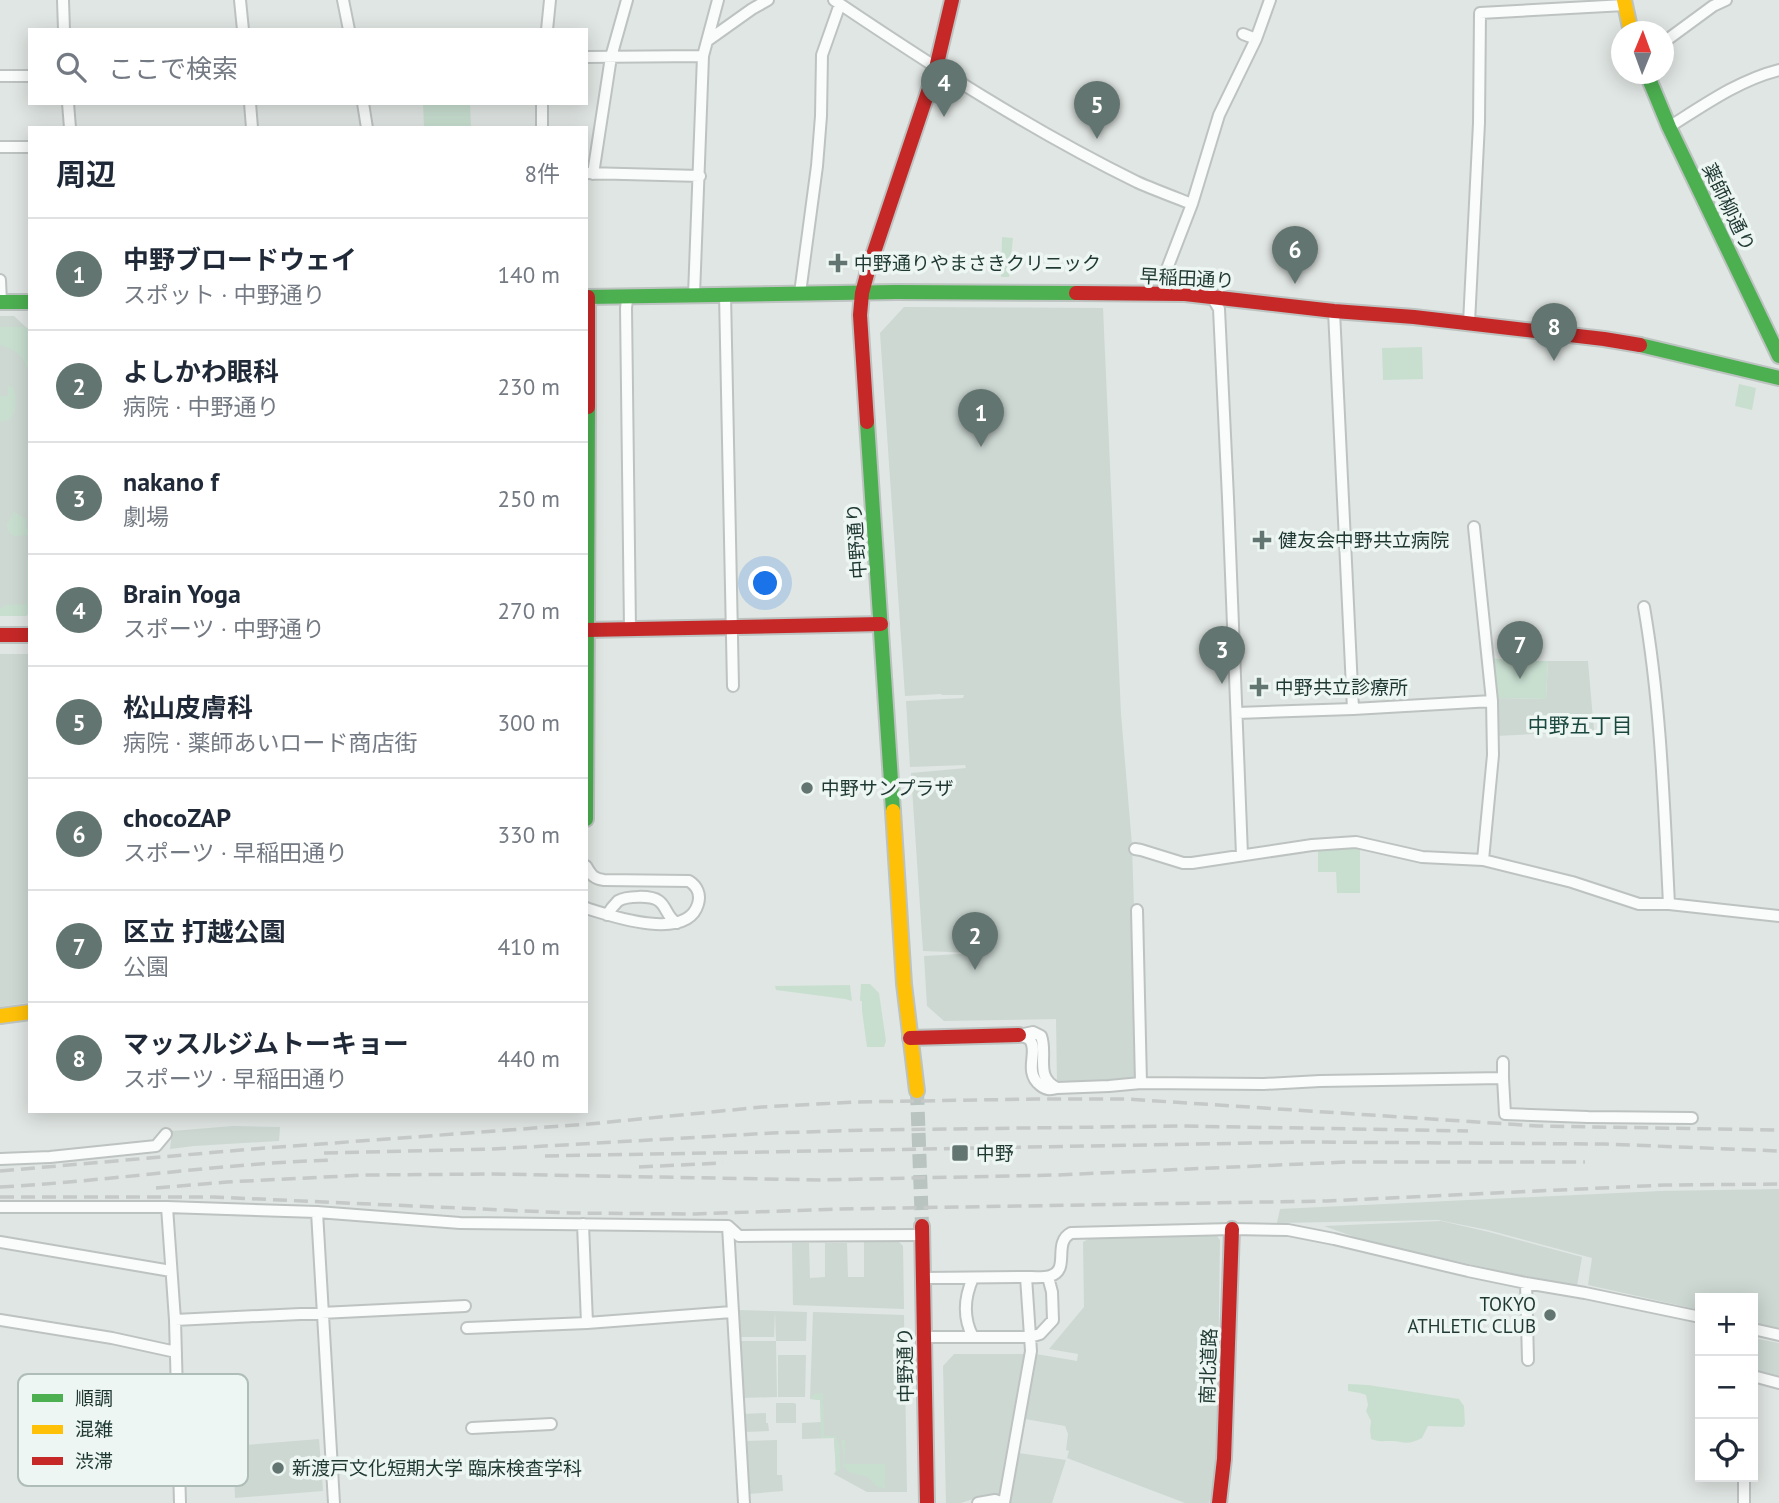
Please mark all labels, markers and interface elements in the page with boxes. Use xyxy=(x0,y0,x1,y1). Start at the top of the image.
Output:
north arrow xyxy=(1611,21,1674,84)
search box xyxy=(28,28,588,105)
icon: search xyxy=(52,48,90,86)
text: ここで検索 xyxy=(108,52,238,85)
pin: 4 xyxy=(921,59,967,117)
pin: 5 xyxy=(1074,81,1120,139)
text: 周辺 xyxy=(56,154,116,193)
text: 8件 xyxy=(524,159,560,188)
street label: 薬師柳通り xyxy=(1697,159,1761,255)
pin: 6 xyxy=(1272,226,1318,284)
text: 中野ブロードウェイ xyxy=(123,243,357,276)
place label: 中野通りやまさきクリニック xyxy=(854,251,1101,275)
marker: 中野通りやまさきクリニック xyxy=(828,253,848,273)
text: 1 xyxy=(72,260,86,289)
text: 140 m xyxy=(498,260,560,289)
street label: 早稲田通り xyxy=(1139,264,1235,292)
text: スポット · 中野通り xyxy=(123,280,325,309)
pin: 8 xyxy=(1531,303,1577,361)
text: よしかわ眼科 xyxy=(123,355,279,388)
text: 2 xyxy=(72,372,86,401)
text: 230 m xyxy=(498,372,560,401)
pin: 1 xyxy=(958,389,1004,447)
text: 病院 · 中野通り xyxy=(123,392,279,421)
text: nakano f xyxy=(123,465,219,498)
text: 3 xyxy=(72,484,86,513)
text: 250 m xyxy=(498,484,560,513)
text: 劇場 xyxy=(123,502,169,531)
street label: 中野通り xyxy=(841,502,871,580)
place label: 健友会中野共立病院 xyxy=(1278,528,1449,552)
marker: 健友会中野共立病院 xyxy=(1252,530,1272,550)
your location xyxy=(748,566,782,600)
text: Brain Yoga xyxy=(123,577,241,610)
text: 4 xyxy=(72,596,86,625)
text: 270 m xyxy=(498,596,560,625)
text: スポーツ · 中野通り xyxy=(123,614,325,643)
pin: 7 xyxy=(1497,621,1543,679)
pin: 3 xyxy=(1199,626,1245,684)
place label: 中野共立診療所 xyxy=(1275,675,1408,699)
marker: 中野共立診療所 xyxy=(1249,677,1269,697)
text: 松山皮膚科 xyxy=(123,691,253,724)
text: 5 xyxy=(72,708,86,737)
text: 300 m xyxy=(498,708,560,737)
district label: 中野五丁目 xyxy=(1528,712,1633,739)
text: 病院 · 薬師あいロード商店街 xyxy=(123,728,417,757)
place label: 中野サンプラザ xyxy=(821,776,953,800)
marker: 中野サンプラザ xyxy=(799,780,815,796)
text: chocoZAP xyxy=(123,801,231,834)
text: 6 xyxy=(72,820,86,849)
text: 330 m xyxy=(498,820,560,849)
text: スポーツ · 早稲田通り xyxy=(123,838,348,867)
pin: 2 xyxy=(952,912,998,970)
text: 区立 打越公園 xyxy=(123,915,286,948)
text: 7 xyxy=(72,932,86,961)
text: 410 m xyxy=(498,932,560,961)
text: 公園 xyxy=(123,952,169,981)
text: マッスルジムトーキョー xyxy=(123,1027,409,1060)
text: 8 xyxy=(72,1044,86,1073)
text: 440 m xyxy=(498,1044,560,1073)
text: スポーツ · 早稲田通り xyxy=(123,1064,348,1093)
place label: 中野 xyxy=(976,1141,1014,1165)
marker: 中野 xyxy=(950,1143,970,1163)
place label: TOKYO ATHLETIC CLUB xyxy=(1407,1292,1536,1338)
map controls xyxy=(1695,1293,1758,1482)
button: + xyxy=(1695,1293,1758,1356)
marker: TOKYO ATHLETIC CLUB xyxy=(1542,1307,1558,1323)
street label: 中野通り xyxy=(892,1327,918,1403)
street label: 南北道路 xyxy=(1195,1328,1221,1404)
button: − xyxy=(1695,1356,1758,1419)
legend xyxy=(18,1374,248,1486)
text: 順調 xyxy=(75,1386,113,1410)
text: 混雑 xyxy=(75,1417,113,1441)
button: locate xyxy=(1695,1419,1758,1482)
text: 渋滞 xyxy=(75,1449,113,1473)
place label: 新渡戸文化短期大学 臨床検査学科 xyxy=(292,1456,582,1480)
marker: 新渡戸文化短期大学 臨床検査学科 xyxy=(270,1460,286,1476)

